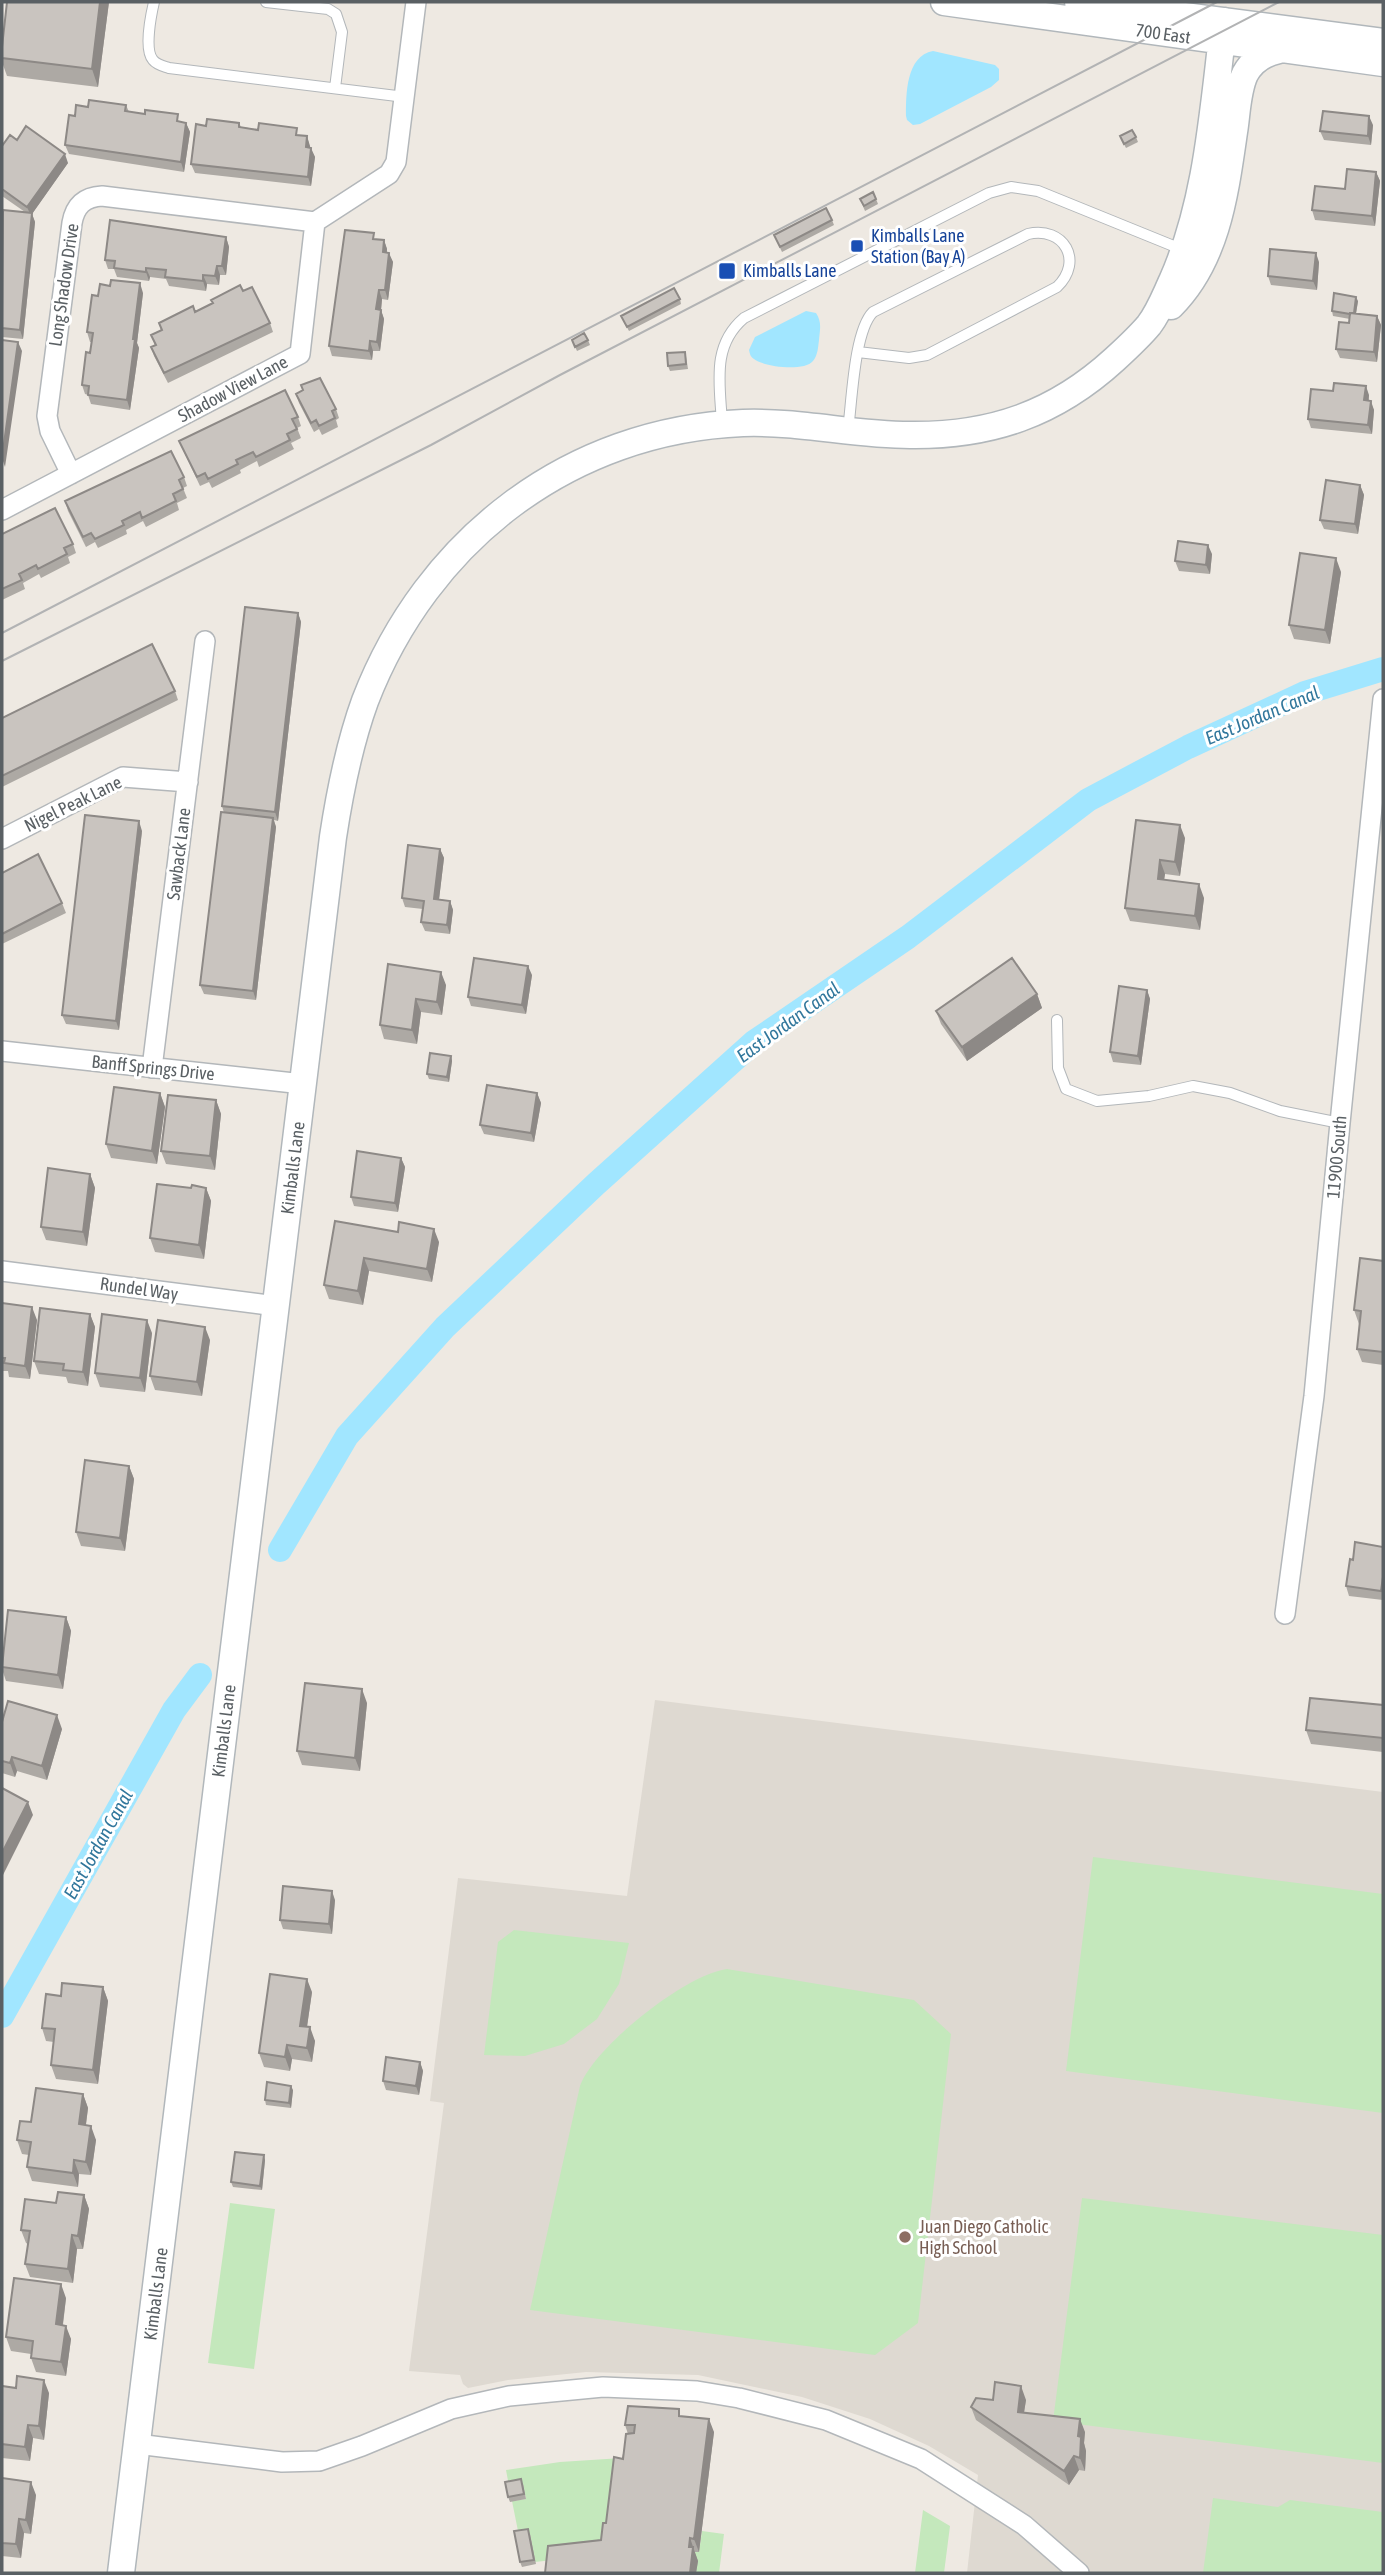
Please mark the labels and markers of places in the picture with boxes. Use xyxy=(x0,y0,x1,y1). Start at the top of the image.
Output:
place label: Kimballs Lane Station (Bay A) xyxy=(871,225,965,267)
marker: Kimballs Lane Station (Bay A) xyxy=(849,238,865,254)
place label: Kimballs Lane xyxy=(743,260,836,281)
marker: Kimballs Lane xyxy=(717,261,737,281)
place label: Juan Diego Catholic High School xyxy=(919,2216,1048,2258)
marker: Juan Diego Catholic High School xyxy=(897,2229,913,2245)

